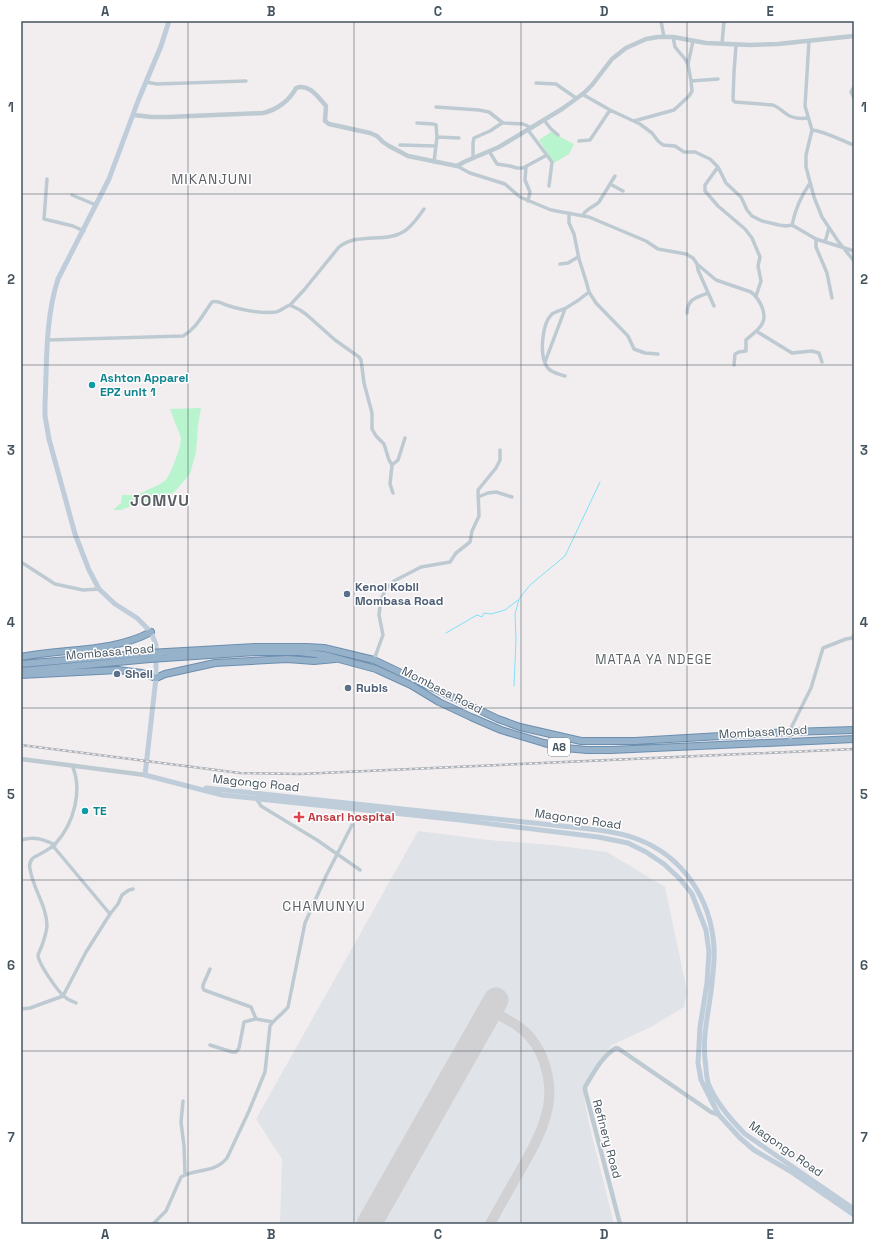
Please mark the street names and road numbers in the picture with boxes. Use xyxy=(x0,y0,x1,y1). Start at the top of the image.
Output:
street label: Mombasa Road xyxy=(65,640,155,664)
street label: Mombasa Road xyxy=(399,663,485,717)
street label: Mombasa Road xyxy=(718,722,808,742)
road number: A8 xyxy=(548,738,570,756)
street label: Magongo Road xyxy=(212,770,300,796)
street label: Magongo Road xyxy=(534,805,622,833)
street label: Refinery Road xyxy=(589,1098,625,1180)
street label: Magongo Road xyxy=(746,1117,826,1181)

